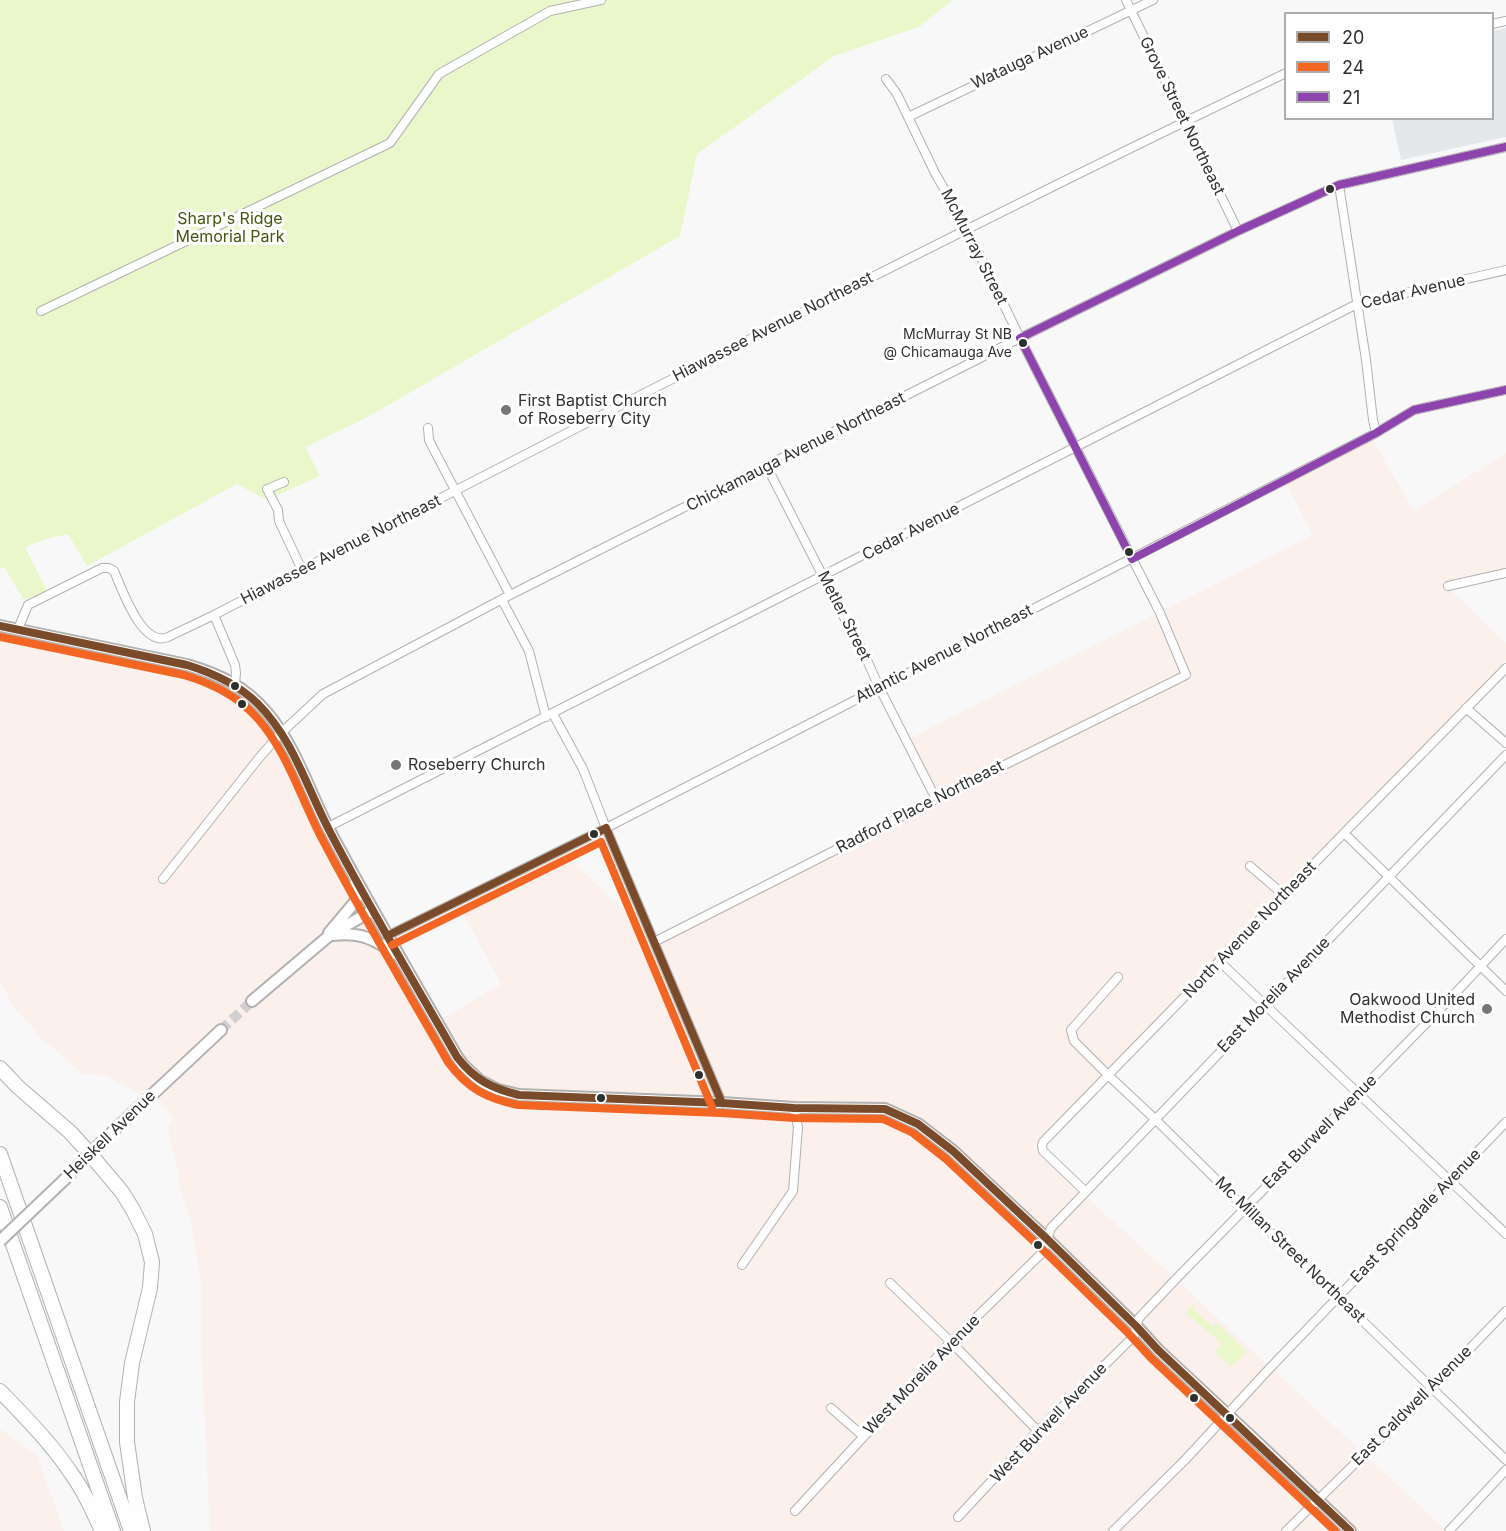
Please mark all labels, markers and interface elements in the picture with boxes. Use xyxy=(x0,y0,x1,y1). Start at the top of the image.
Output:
legend xyxy=(1284,12,1494,120)
street label: Watauga Avenue xyxy=(968,22,1092,94)
text: 20 xyxy=(1342,27,1364,48)
street label: Grove Street Northeast xyxy=(1135,34,1229,198)
text: 24 xyxy=(1342,57,1364,78)
text: 21 xyxy=(1342,87,1360,108)
unlabelled marker xyxy=(1324,183,1336,195)
street label: McMurray Street xyxy=(937,186,1011,308)
park label: Sharp's Ridge Memorial Park xyxy=(175,209,285,247)
street label: Hiawassee Avenue Northeast xyxy=(670,268,876,386)
street label: Cedar Avenue xyxy=(1359,271,1467,313)
place label: McMurray St NB @ Chicamauga Ave xyxy=(883,327,1012,360)
marker: McMurray St NB @ Chicamauga Ave xyxy=(1017,337,1029,349)
street label: Chickamauga Avenue Northeast xyxy=(683,388,909,516)
place label: First Baptist Church of Roseberry City xyxy=(518,391,667,429)
marker: First Baptist Church of Roseberry City xyxy=(499,403,513,417)
street label: Hiawassee Avenue Northeast xyxy=(238,491,444,609)
street label: Cedar Avenue xyxy=(859,499,963,565)
unlabelled marker xyxy=(1123,546,1135,558)
street label: Metler Street xyxy=(813,568,875,664)
street label: Atlantic Avenue Northeast xyxy=(852,601,1036,707)
unlabelled marker xyxy=(229,680,241,692)
unlabelled marker xyxy=(236,698,248,710)
place label: Roseberry Church xyxy=(408,755,546,775)
street label: Radford Place Northeast xyxy=(833,756,1007,858)
marker: Roseberry Church xyxy=(389,758,403,772)
unlabelled marker xyxy=(588,828,600,840)
street label: North Avenue Northeast xyxy=(1180,858,1320,1002)
street label: East Morelia Avenue xyxy=(1214,933,1334,1057)
place label: Oakwood United Methodist Church xyxy=(1340,990,1475,1028)
marker: Oakwood United Methodist Church xyxy=(1480,1002,1494,1016)
unlabelled marker xyxy=(693,1069,705,1081)
street label: East Burwell Avenue xyxy=(1259,1071,1381,1193)
street label: Heiskell Avenue xyxy=(60,1087,160,1183)
unlabelled marker xyxy=(595,1092,607,1104)
street label: East Springdale Avenue xyxy=(1347,1145,1485,1287)
street label: Mc Millan Street Northeast xyxy=(1211,1173,1369,1327)
unlabelled marker xyxy=(1032,1239,1044,1251)
street label: West Morelia Avenue xyxy=(860,1311,984,1439)
street label: East Caldwell Avenue xyxy=(1348,1342,1476,1470)
street label: West Burwell Avenue xyxy=(987,1359,1111,1487)
unlabelled marker xyxy=(1188,1392,1200,1404)
unlabelled marker xyxy=(1224,1412,1236,1424)

